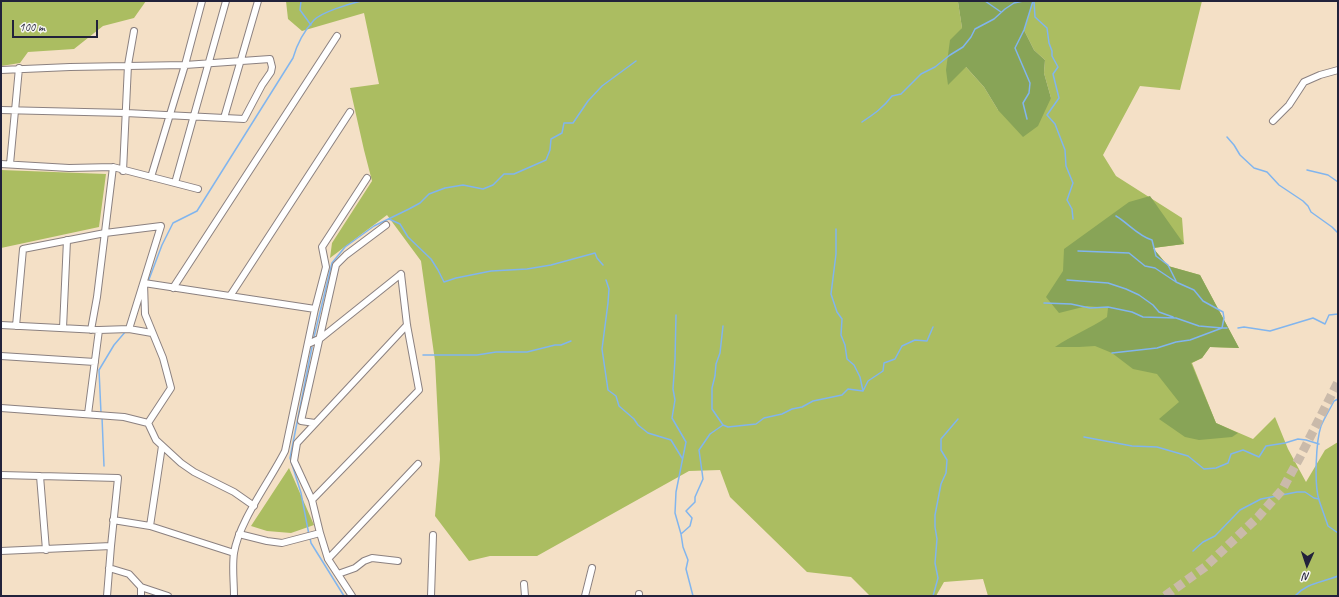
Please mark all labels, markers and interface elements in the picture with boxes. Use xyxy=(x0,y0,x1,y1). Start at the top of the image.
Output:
scale bar xyxy=(14,12,100,38)
text: 100 m xyxy=(19,19,45,35)
north arrow xyxy=(1287,545,1327,585)
text: N xyxy=(1303,570,1310,584)

